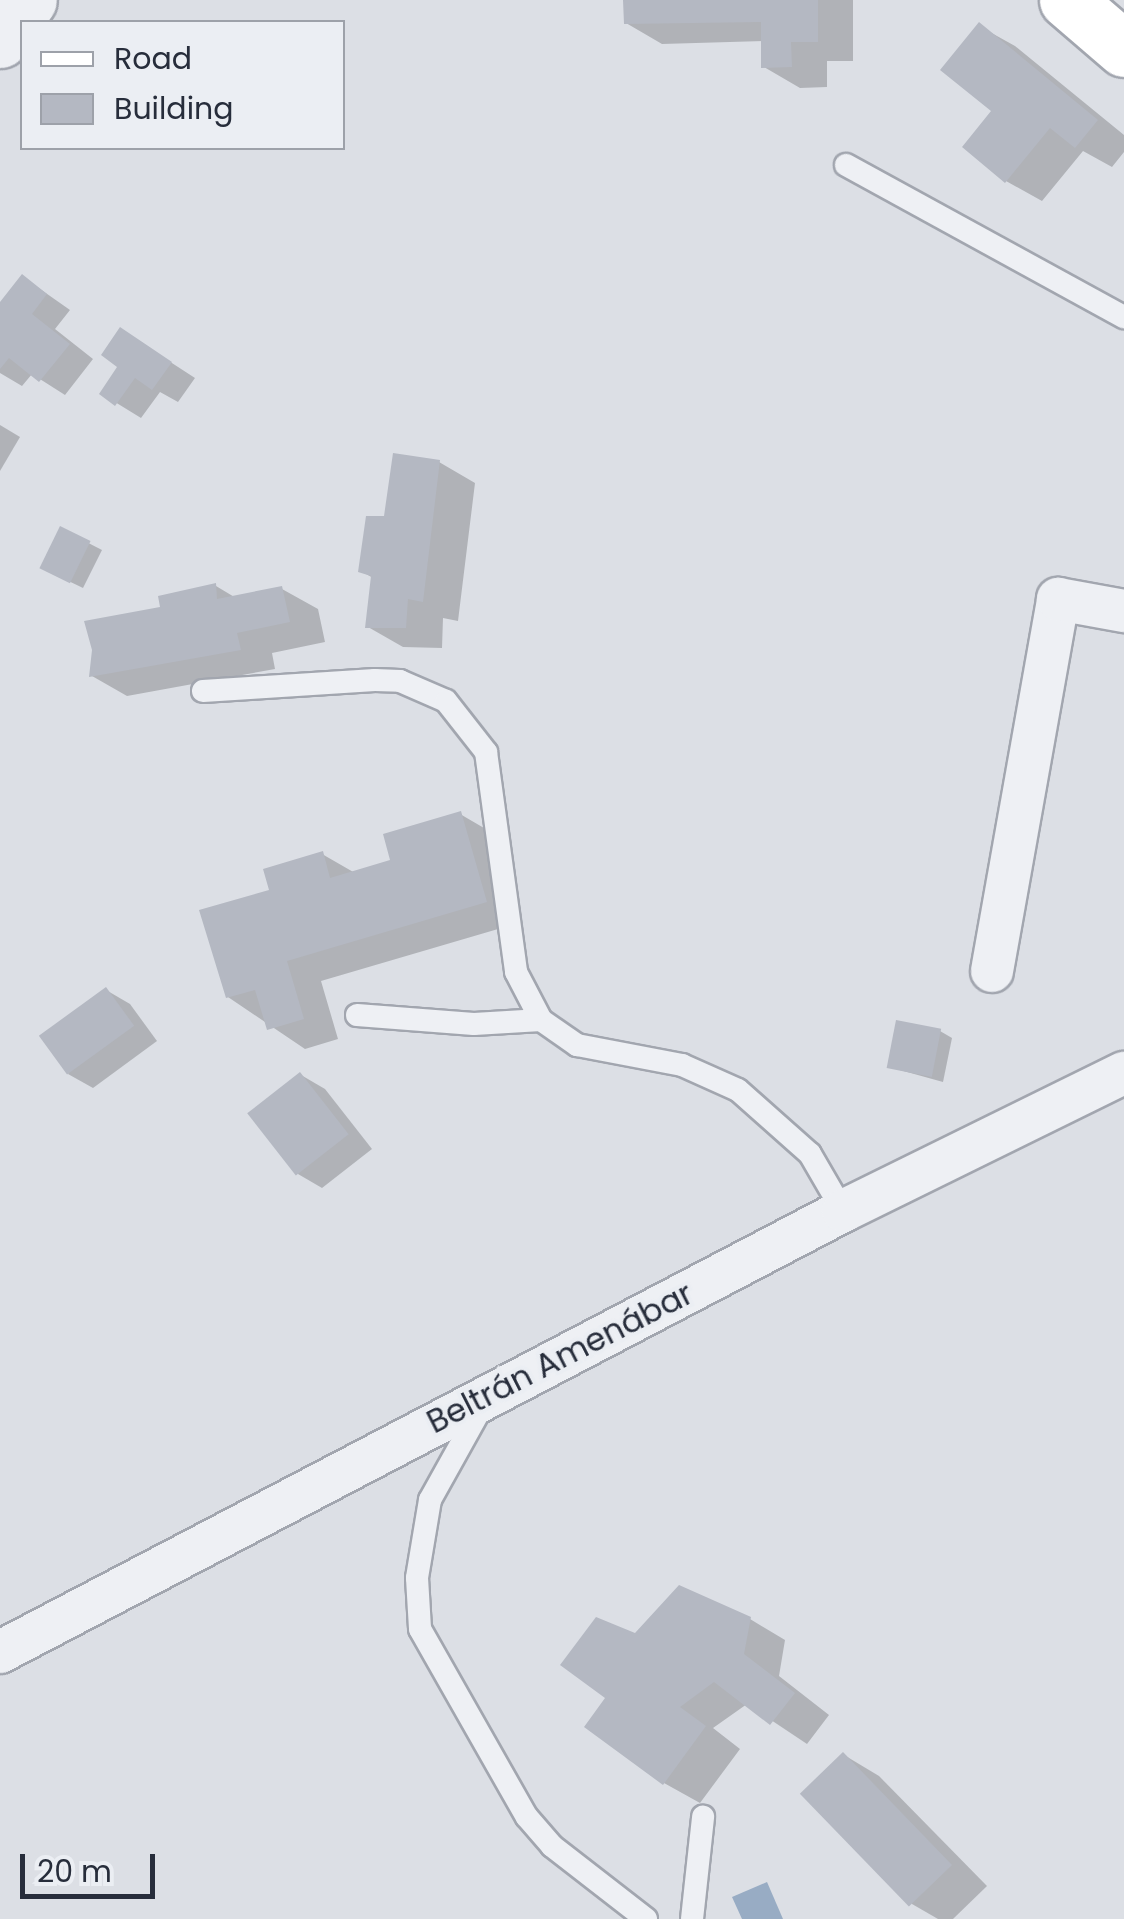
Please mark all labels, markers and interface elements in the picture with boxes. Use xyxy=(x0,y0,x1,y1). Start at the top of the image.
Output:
legend xyxy=(20,20,345,150)
text: Road xyxy=(114,37,192,80)
text: Building xyxy=(114,87,234,130)
street label: Beltrán Amenábar xyxy=(421,1274,699,1442)
scale bar xyxy=(25,1834,160,1896)
text: 20 m xyxy=(37,1850,112,1893)

